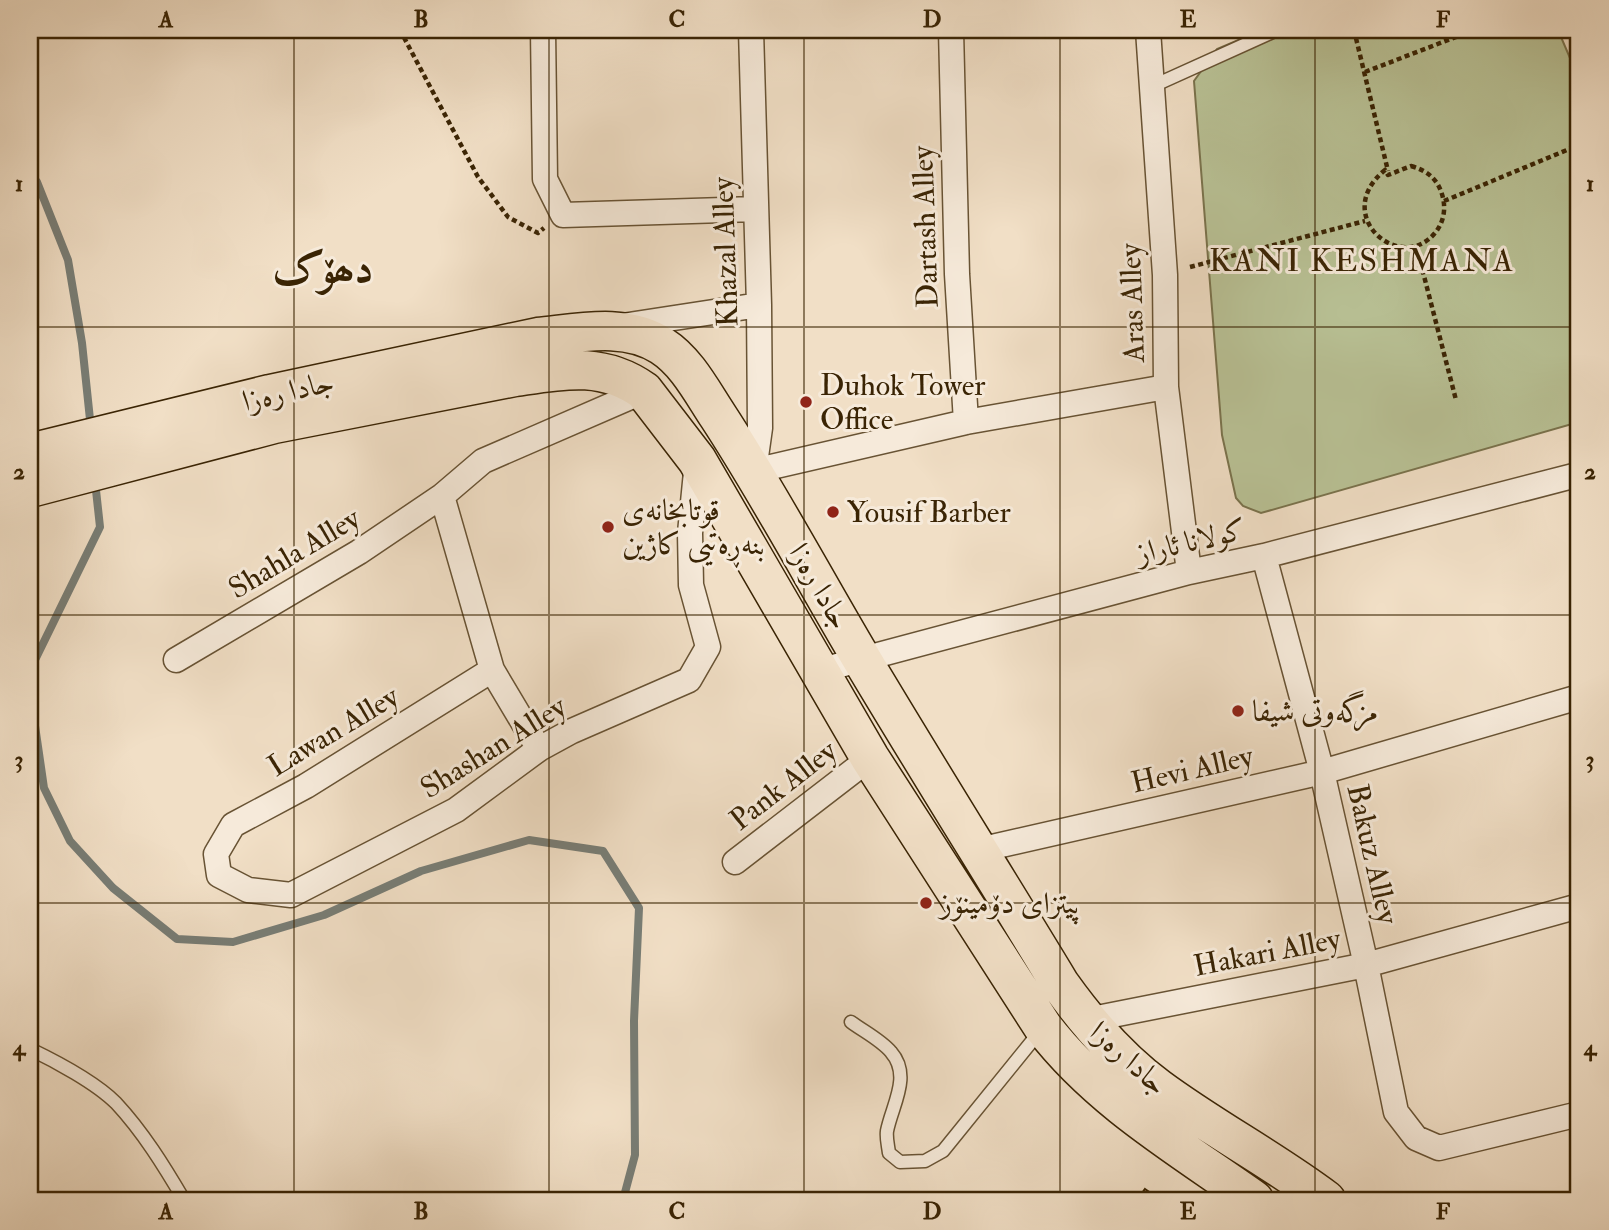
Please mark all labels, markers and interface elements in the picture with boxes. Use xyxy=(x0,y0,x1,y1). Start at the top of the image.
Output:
text: A xyxy=(158,5,174,34)
text: B xyxy=(413,5,429,34)
text: C xyxy=(669,5,685,34)
text: D xyxy=(923,5,941,34)
text: E xyxy=(1180,5,1197,34)
text: F xyxy=(1436,5,1451,34)
street label: Dartash Alley xyxy=(904,144,947,309)
text: 1 xyxy=(15,169,23,198)
text: 1 xyxy=(1586,169,1594,198)
street label: Khazal Alley xyxy=(704,176,747,328)
district label: دھۆک xyxy=(272,241,374,296)
district label: KANI KESHMANA xyxy=(1209,241,1515,281)
street label: Aras Alley xyxy=(1112,242,1153,364)
street label: جادا ره‌زا xyxy=(239,363,338,420)
place label: Duhok Tower Office xyxy=(820,367,985,438)
marker: Duhok Tower Office xyxy=(798,394,814,410)
text: 2 xyxy=(13,457,25,486)
text: 2 xyxy=(1584,457,1596,486)
place label: قوتابخانەی بنەڕەتیی کاژین xyxy=(622,492,765,568)
place label: Yousif Barber xyxy=(847,494,1011,531)
street label: Shahla Alley xyxy=(222,499,367,607)
marker: Yousif Barber xyxy=(825,504,841,520)
street label: کولانا ئاراز xyxy=(1130,511,1249,573)
marker: قوتابخانەی بنەڕەتیی کاژین xyxy=(600,519,616,535)
street label: جادا ره‌زا xyxy=(780,537,859,636)
street label: Lawan Alley xyxy=(261,677,406,785)
street label: Shashan Alley xyxy=(414,688,574,807)
place label: مزگەوتی شیفا xyxy=(1252,690,1378,732)
marker: مزگەوتی شیفا xyxy=(1230,703,1246,719)
street label: Pank Alley xyxy=(723,732,845,839)
street label: Hevi Alley xyxy=(1128,737,1257,801)
text: 3 xyxy=(15,745,23,774)
text: 3 xyxy=(1586,745,1594,774)
street label: Bakuz Alley xyxy=(1338,781,1407,928)
place label: پیتزای دۆمینۆز xyxy=(937,885,1080,925)
marker: پیتزای دۆمینۆز xyxy=(918,895,934,911)
street label: Hakari Alley xyxy=(1190,920,1344,985)
street label: جادا ره‌زا xyxy=(1082,1014,1176,1103)
text: 4 xyxy=(12,1033,27,1062)
text: 4 xyxy=(1583,1033,1598,1062)
text: A xyxy=(158,1197,174,1226)
text: B xyxy=(413,1197,429,1226)
text: C xyxy=(669,1197,685,1226)
text: D xyxy=(923,1197,941,1226)
text: E xyxy=(1180,1197,1197,1226)
text: F xyxy=(1436,1197,1451,1226)

